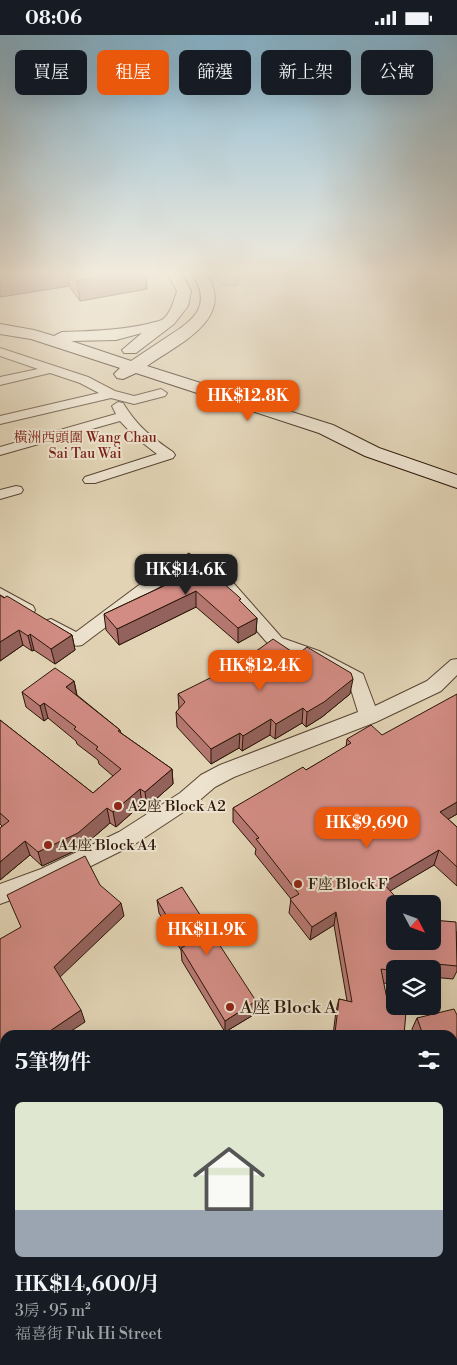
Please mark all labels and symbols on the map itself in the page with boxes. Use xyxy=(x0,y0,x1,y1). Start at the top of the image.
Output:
pin: HK$12.8K xyxy=(196,379,300,422)
district label: 橫洲西頭圍 Wang Chau Sai Tau Wai xyxy=(13,429,157,463)
pin: HK$14.6K xyxy=(134,553,238,596)
pin: HK$12.4K xyxy=(208,649,312,692)
place label: A2座 Block A2 xyxy=(127,797,226,816)
marker: A2座 Block A2 xyxy=(112,800,124,812)
pin: HK$9,690 xyxy=(315,807,419,849)
place label: A4座 Block A4 xyxy=(57,836,157,855)
marker: A4座 Block A4 xyxy=(42,839,54,851)
place label: F座 Block F xyxy=(308,875,388,894)
marker: F座 Block F xyxy=(292,878,304,890)
north arrow xyxy=(386,895,441,950)
pin: HK$11.9K xyxy=(155,913,259,956)
place label: A座 Block A xyxy=(239,996,337,1019)
marker: A座 Block A xyxy=(224,1001,236,1013)

